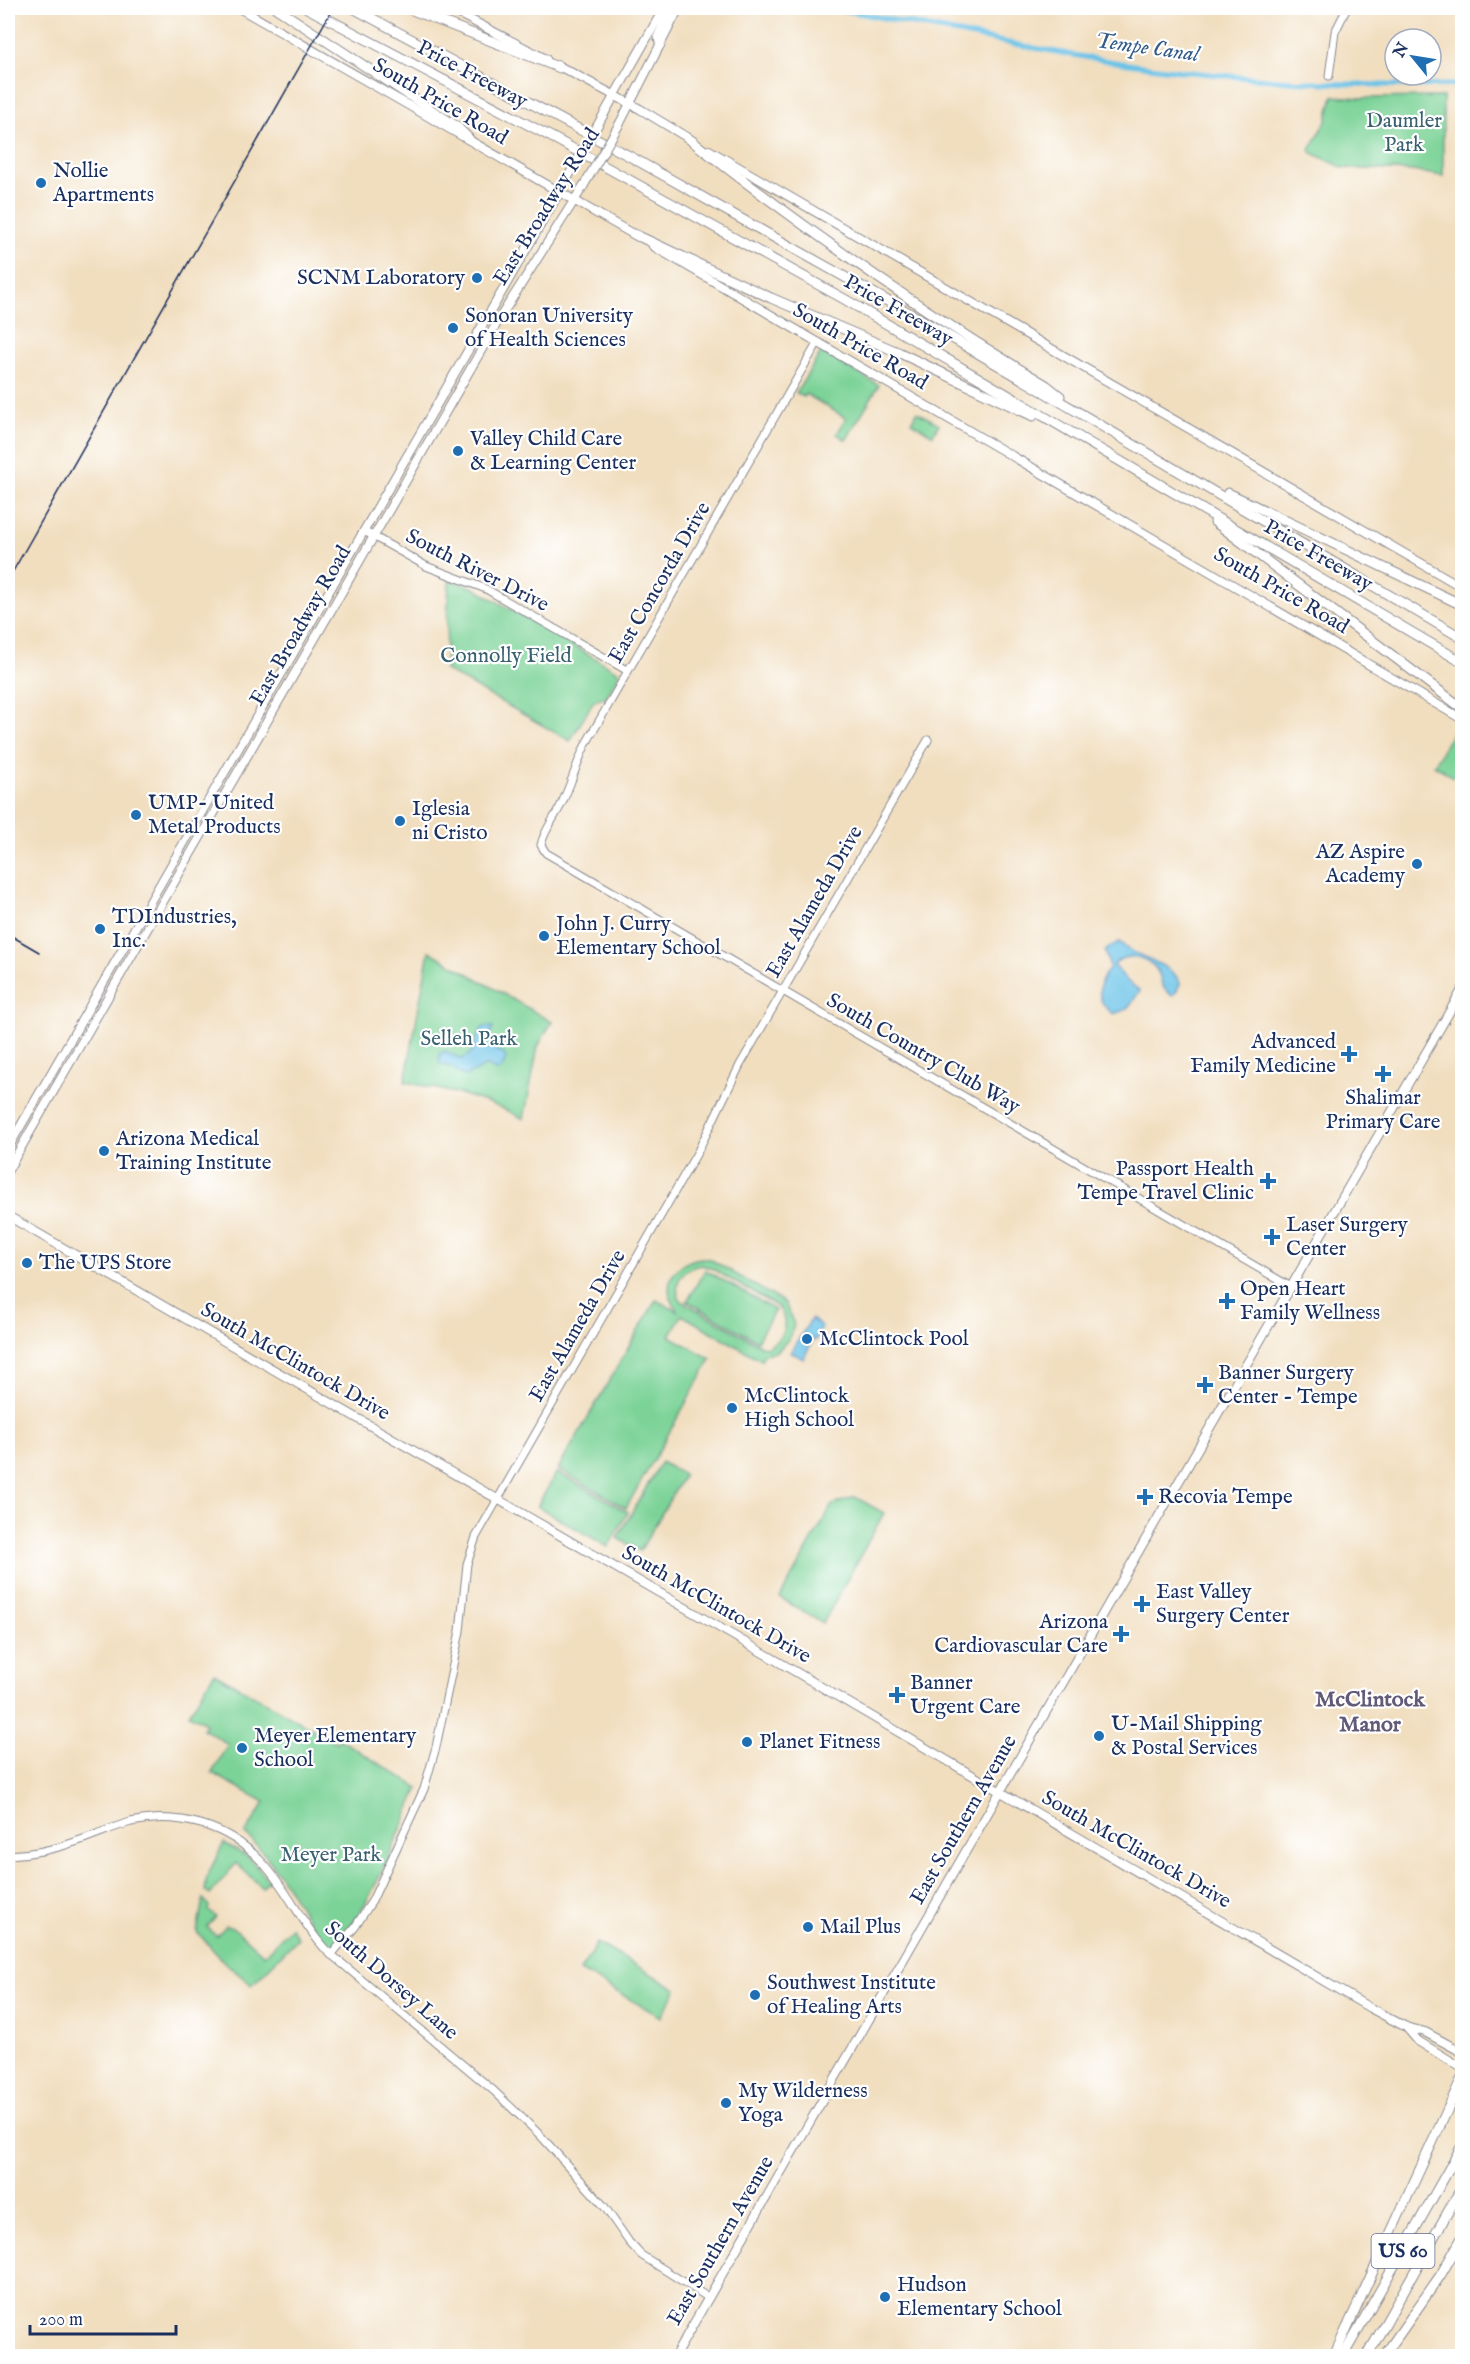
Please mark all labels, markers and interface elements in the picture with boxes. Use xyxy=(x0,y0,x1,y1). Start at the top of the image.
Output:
water label: Tempe Canal xyxy=(1093,27,1202,69)
north arrow xyxy=(1383,27,1443,87)
street label: Price Freeway xyxy=(412,35,533,116)
text: N xyxy=(1389,39,1414,62)
street label: South Price Road xyxy=(367,52,513,152)
park label: Daumler Park xyxy=(1366,108,1442,159)
street label: East Broadway Road xyxy=(488,122,607,291)
place label: Nollie Apartments xyxy=(52,158,154,209)
marker: Nollie Apartments xyxy=(34,176,48,190)
place label: SCNM Laboratory xyxy=(297,265,466,292)
street label: Price Freeway xyxy=(839,269,958,353)
marker: SCNM Laboratory xyxy=(470,271,484,285)
street label: South Price Road xyxy=(787,297,933,397)
place label: Sonoran University of Health Sciences xyxy=(465,303,634,354)
marker: Sonoran University of Health Sciences xyxy=(446,321,460,335)
place label: Valley Child Care & Learning Center xyxy=(469,426,636,477)
marker: Valley Child Care & Learning Center xyxy=(451,444,465,458)
street label: East Concorda Drive xyxy=(603,497,717,669)
street label: Price Freeway xyxy=(1259,514,1378,598)
street label: South River Drive xyxy=(401,523,554,619)
street label: East Broadway Road xyxy=(244,540,358,711)
street label: South Price Road xyxy=(1208,541,1354,641)
park label: Connolly Field xyxy=(440,643,573,670)
place label: UMP- United Metal Products xyxy=(148,790,281,841)
place label: Iglesia ni Cristo xyxy=(412,796,488,847)
marker: UMP- United Metal Products xyxy=(129,808,143,822)
marker: Iglesia ni Cristo xyxy=(393,814,407,828)
street label: East Alameda Drive xyxy=(760,821,870,983)
place label: AZ Aspire Academy xyxy=(1315,839,1406,890)
marker: AZ Aspire Academy xyxy=(1410,857,1424,871)
place label: TDIndustries, Inc. xyxy=(112,904,237,955)
place label: John J. Curry Elementary School xyxy=(554,911,721,962)
marker: TDIndustries, Inc. xyxy=(93,922,107,936)
marker: John J. Curry Elementary School xyxy=(537,929,551,943)
street label: South Country Club Way xyxy=(821,987,1025,1121)
park label: Selleh Park xyxy=(420,1026,518,1053)
place label: Advanced Family Medicine xyxy=(1190,1029,1337,1080)
marker: Advanced Family Medicine xyxy=(1340,1045,1358,1063)
marker: Shalimar Primary Care xyxy=(1374,1065,1392,1083)
place label: Shalimar Primary Care xyxy=(1326,1085,1441,1136)
place label: Arizona Medical Training Institute xyxy=(115,1126,272,1177)
marker: Arizona Medical Training Institute xyxy=(97,1144,111,1158)
place label: Passport Health Tempe Travel Clinic xyxy=(1078,1156,1254,1207)
marker: Passport Health Tempe Travel Clinic xyxy=(1259,1172,1277,1190)
place label: Laser Surgery Center xyxy=(1286,1212,1408,1263)
marker: Laser Surgery Center xyxy=(1263,1228,1281,1246)
street label: East Alameda Drive xyxy=(523,1245,633,1407)
place label: The UPS Store xyxy=(39,1250,172,1277)
marker: The UPS Store xyxy=(20,1256,34,1270)
place label: Open Heart Family Wellness xyxy=(1240,1276,1380,1327)
marker: Open Heart Family Wellness xyxy=(1218,1292,1236,1310)
street label: South McClintock Drive xyxy=(195,1297,395,1427)
place label: McClintock Pool xyxy=(819,1326,969,1353)
marker: McClintock Pool xyxy=(800,1332,814,1346)
place label: Banner Surgery Center - Tempe xyxy=(1218,1360,1358,1411)
marker: Banner Surgery Center - Tempe xyxy=(1196,1376,1214,1394)
place label: McClintock High School xyxy=(744,1383,854,1434)
marker: McClintock High School xyxy=(725,1401,739,1415)
place label: Recovia Tempe xyxy=(1158,1484,1293,1511)
marker: Recovia Tempe xyxy=(1136,1488,1154,1506)
street label: South McClintock Drive xyxy=(616,1540,816,1670)
place label: East Valley Surgery Center xyxy=(1156,1579,1290,1630)
marker: East Valley Surgery Center xyxy=(1133,1595,1151,1613)
place label: Arizona Cardiovascular Care xyxy=(934,1609,1109,1660)
marker: Arizona Cardiovascular Care xyxy=(1112,1625,1130,1643)
place label: Banner Urgent Care xyxy=(910,1670,1021,1721)
marker: Banner Urgent Care xyxy=(888,1686,906,1704)
district label: McClintock Manor xyxy=(1315,1686,1426,1739)
place label: U-Mail Shipping & Postal Services xyxy=(1111,1711,1262,1762)
place label: Meyer Elementary School xyxy=(254,1723,417,1774)
place label: Planet Fitness xyxy=(759,1729,880,1756)
marker: U-Mail Shipping & Postal Services xyxy=(1092,1729,1106,1743)
street label: East Southern Avenue xyxy=(904,1730,1024,1910)
marker: Planet Fitness xyxy=(740,1735,754,1749)
marker: Meyer Elementary School xyxy=(235,1741,249,1755)
street label: South McClintock Drive xyxy=(1036,1785,1236,1915)
park label: Meyer Park xyxy=(280,1842,382,1869)
place label: Mail Plus xyxy=(820,1914,901,1941)
street label: South Dorsey Lane xyxy=(319,1916,464,2047)
marker: Mail Plus xyxy=(801,1920,815,1934)
place label: Southwest Institute of Healing Arts xyxy=(767,1970,936,2021)
marker: Southwest Institute of Healing Arts xyxy=(748,1988,762,2002)
place label: My Wilderness Yoga xyxy=(738,2078,868,2129)
marker: My Wilderness Yoga xyxy=(719,2096,733,2110)
street label: East Southern Avenue xyxy=(661,2151,781,2331)
road number: US 60 xyxy=(1372,2234,1434,2268)
place label: Hudson Elementary School xyxy=(897,2272,1062,2323)
marker: Hudson Elementary School xyxy=(878,2290,892,2304)
scale bar xyxy=(30,2298,176,2336)
text: 200 m xyxy=(39,2309,83,2332)

